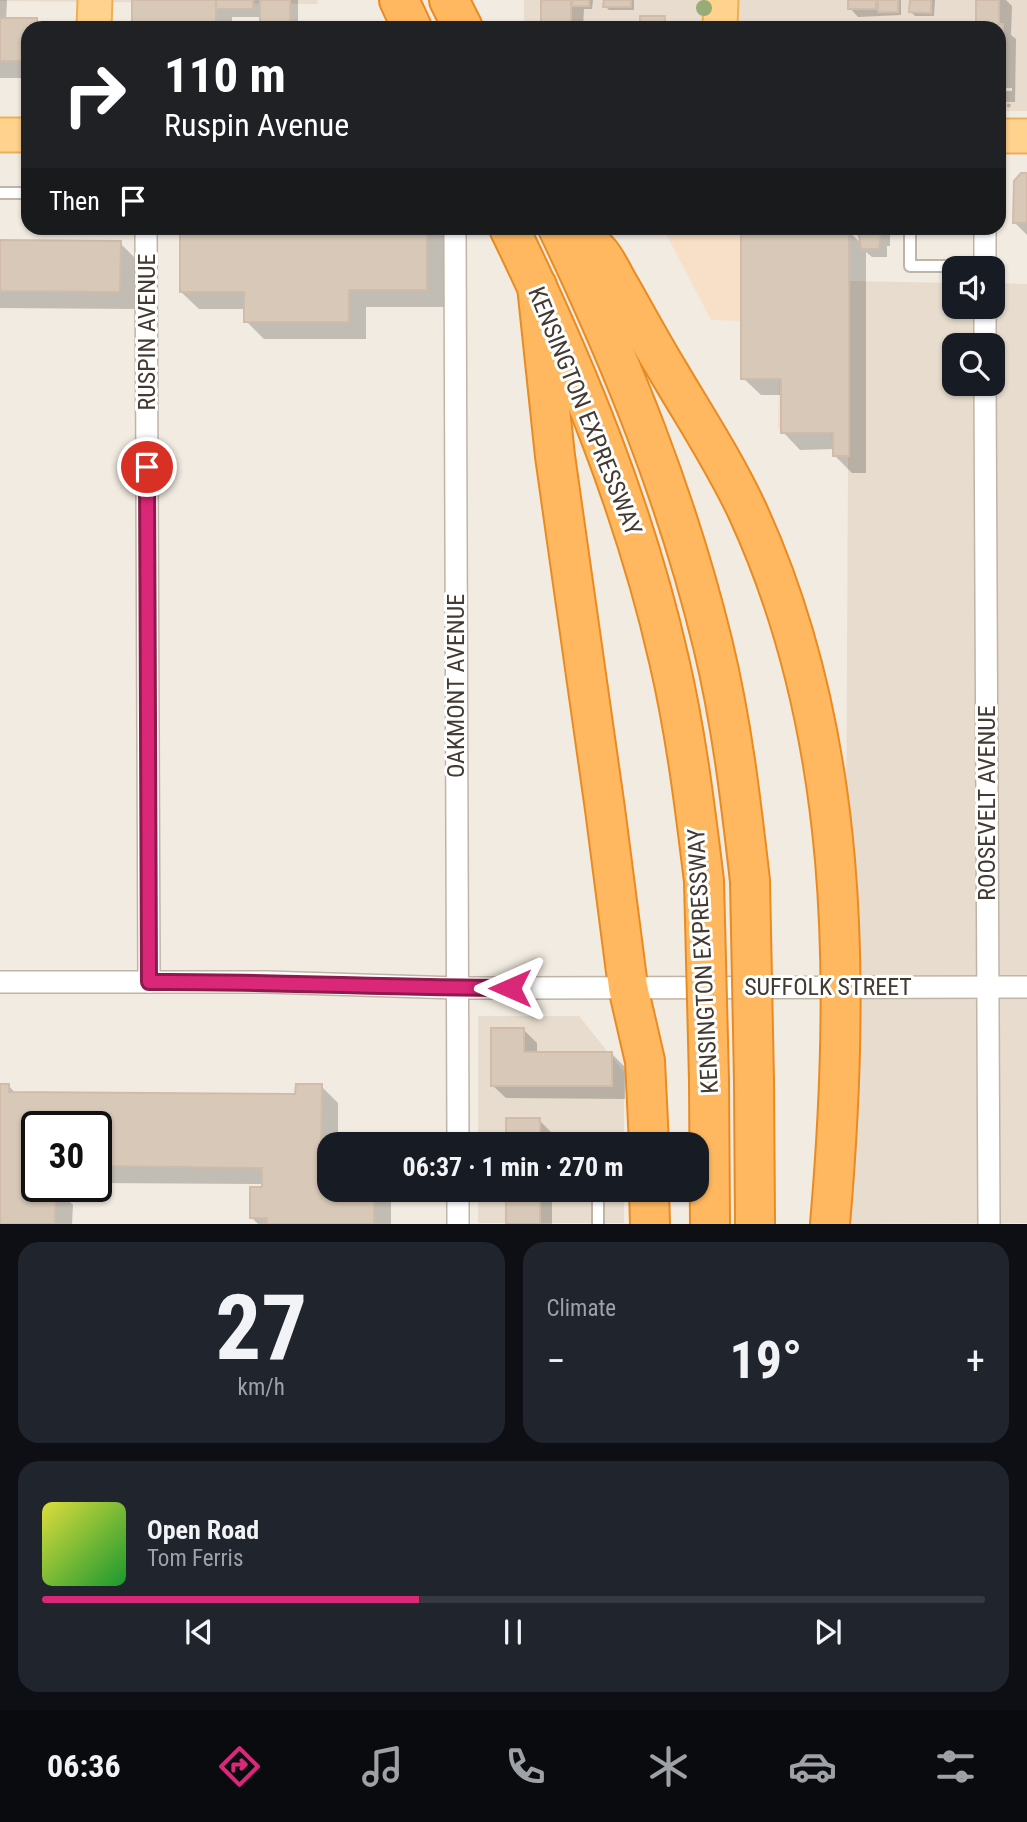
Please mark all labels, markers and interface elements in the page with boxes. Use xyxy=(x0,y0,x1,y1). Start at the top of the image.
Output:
text: 110 m xyxy=(164,47,286,104)
icon: right xyxy=(49,49,140,140)
text: Ruspin Avenue xyxy=(164,106,349,144)
icon: arrive xyxy=(114,182,152,220)
text: Then xyxy=(49,186,100,216)
street label: RUSPIN AVENUE xyxy=(133,254,161,410)
map controls xyxy=(942,256,1005,396)
button: sound xyxy=(942,256,1005,319)
street label: KENSINGTON EXPRESSWAY xyxy=(522,283,648,540)
button: search xyxy=(942,333,1005,396)
pin xyxy=(117,437,177,497)
icon: arrive xyxy=(128,448,166,486)
street label: OAKMONT AVENUE xyxy=(442,594,470,778)
street label: ROOSEVELT AVENUE xyxy=(973,705,1001,901)
street label: KENSINGTON EXPRESSWAY xyxy=(682,827,724,1094)
position arrow xyxy=(473,951,547,1025)
street label: SUFFOLK STREET xyxy=(744,973,912,1001)
speed limit sign: 30 xyxy=(21,1111,112,1202)
text: 06:37 · 1 min · 270 m xyxy=(403,1152,623,1182)
text: 27 xyxy=(215,1275,307,1381)
text: Climate xyxy=(547,1295,616,1322)
text: 19° xyxy=(729,1330,802,1391)
text: − xyxy=(547,1339,566,1383)
text: + xyxy=(966,1339,985,1383)
text: km/h xyxy=(238,1374,285,1401)
text: Open Road xyxy=(147,1515,259,1545)
text: Tom Ferris xyxy=(147,1545,243,1572)
icon: previous xyxy=(180,1613,218,1651)
icon: pause xyxy=(494,1613,532,1651)
icon: next xyxy=(809,1613,847,1651)
icon: directions xyxy=(215,1742,264,1791)
icon: music xyxy=(358,1742,407,1791)
icon: phone xyxy=(501,1742,550,1791)
icon: climate xyxy=(644,1742,693,1791)
icon: car xyxy=(788,1742,837,1791)
icon: filters xyxy=(931,1742,980,1791)
text: 06:36 xyxy=(47,1747,121,1785)

